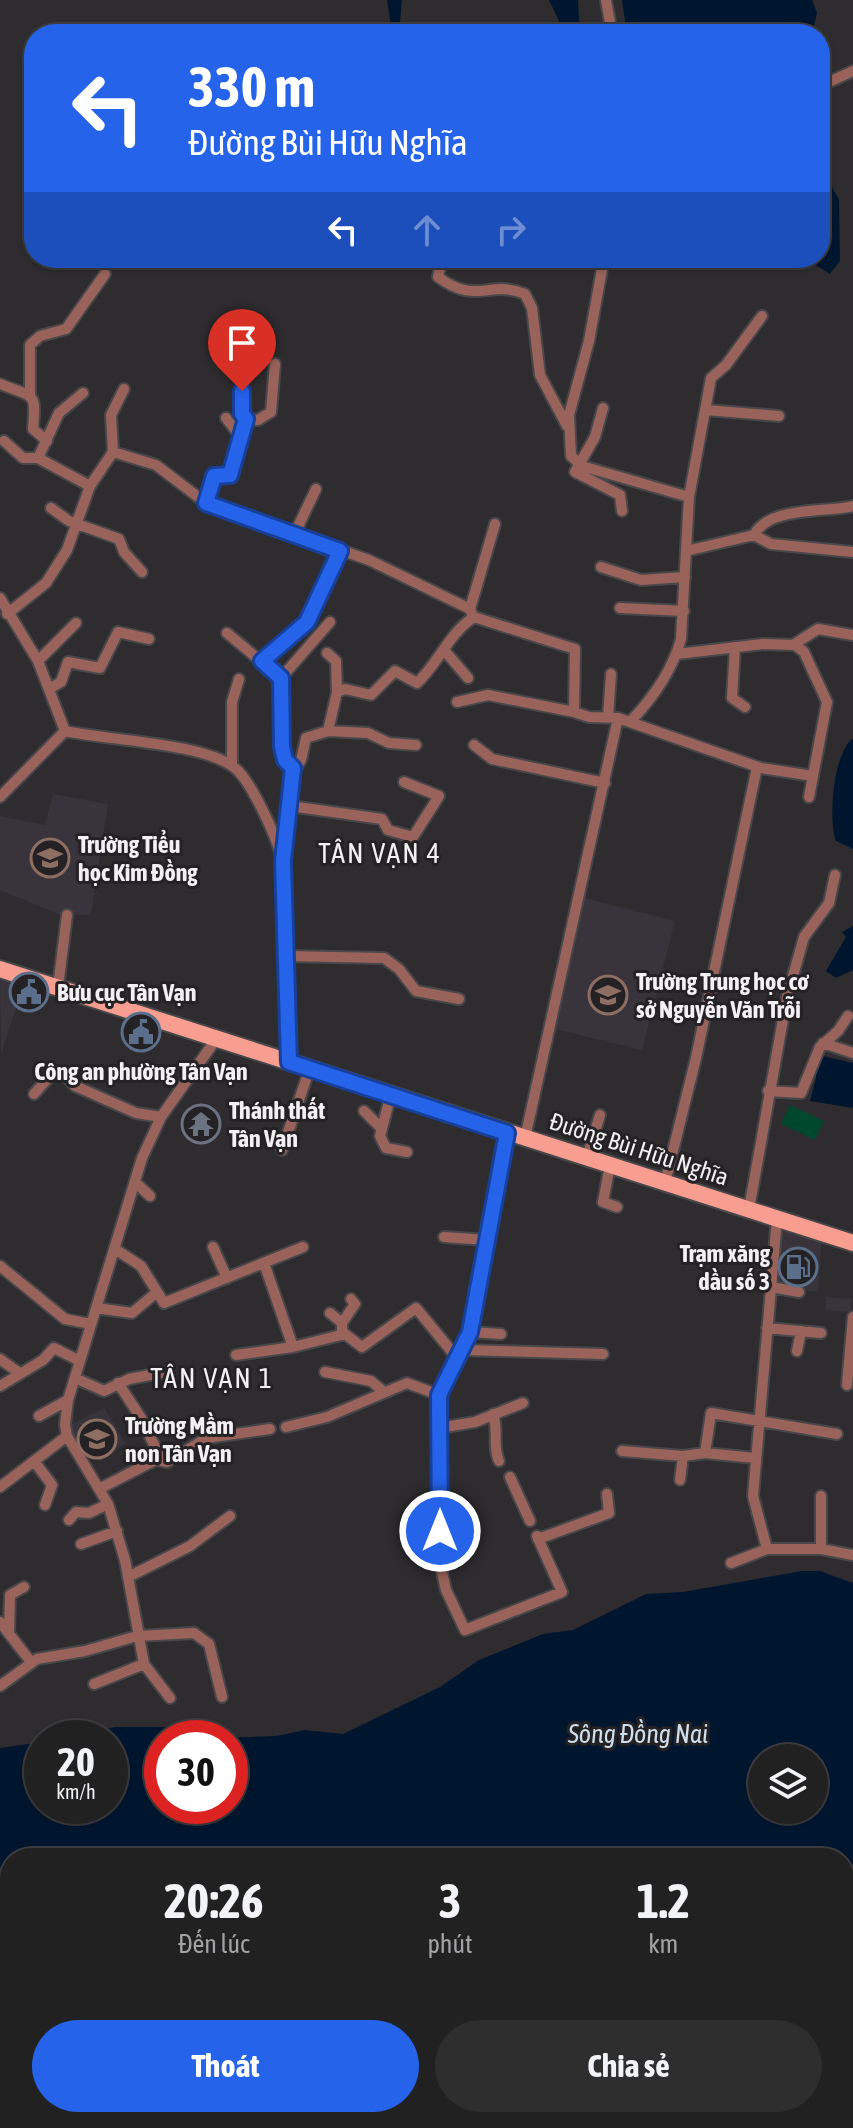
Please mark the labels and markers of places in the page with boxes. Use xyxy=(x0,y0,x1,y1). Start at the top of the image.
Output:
pin xyxy=(208,309,276,391)
place label: Trường Tiểu học Kim Đồng xyxy=(78,829,198,886)
school or university icon: Trường Tiểu học Kim Đồng xyxy=(29,837,71,879)
place label: Trường Trung học cơ sở Nguyễn Văn Trỗi xyxy=(636,968,809,1023)
public building icon: Bưu cục Tân Vạn xyxy=(8,971,50,1013)
school or university icon: Trường Trung học cơ sở Nguyễn Văn Trỗi xyxy=(587,974,629,1016)
place label: Bưu cục Tân Vạn xyxy=(57,979,196,1006)
public building icon: Công an phường Tân Vạn xyxy=(120,1011,162,1053)
place label: Công an phường Tân Vạn xyxy=(34,1058,248,1085)
place label: Thánh thất Tân Vạn xyxy=(229,1097,325,1152)
temple icon: Thánh thất Tân Vạn xyxy=(180,1103,222,1145)
place label: Trạm xăng dầu số 3 xyxy=(680,1240,771,1295)
fuel station icon: Trạm xăng dầu số 3 xyxy=(777,1246,819,1288)
place label: Trường Mầm non Tân Vạn xyxy=(125,1412,234,1467)
school or university icon: Trường Mầm non Tân Vạn xyxy=(76,1418,118,1460)

